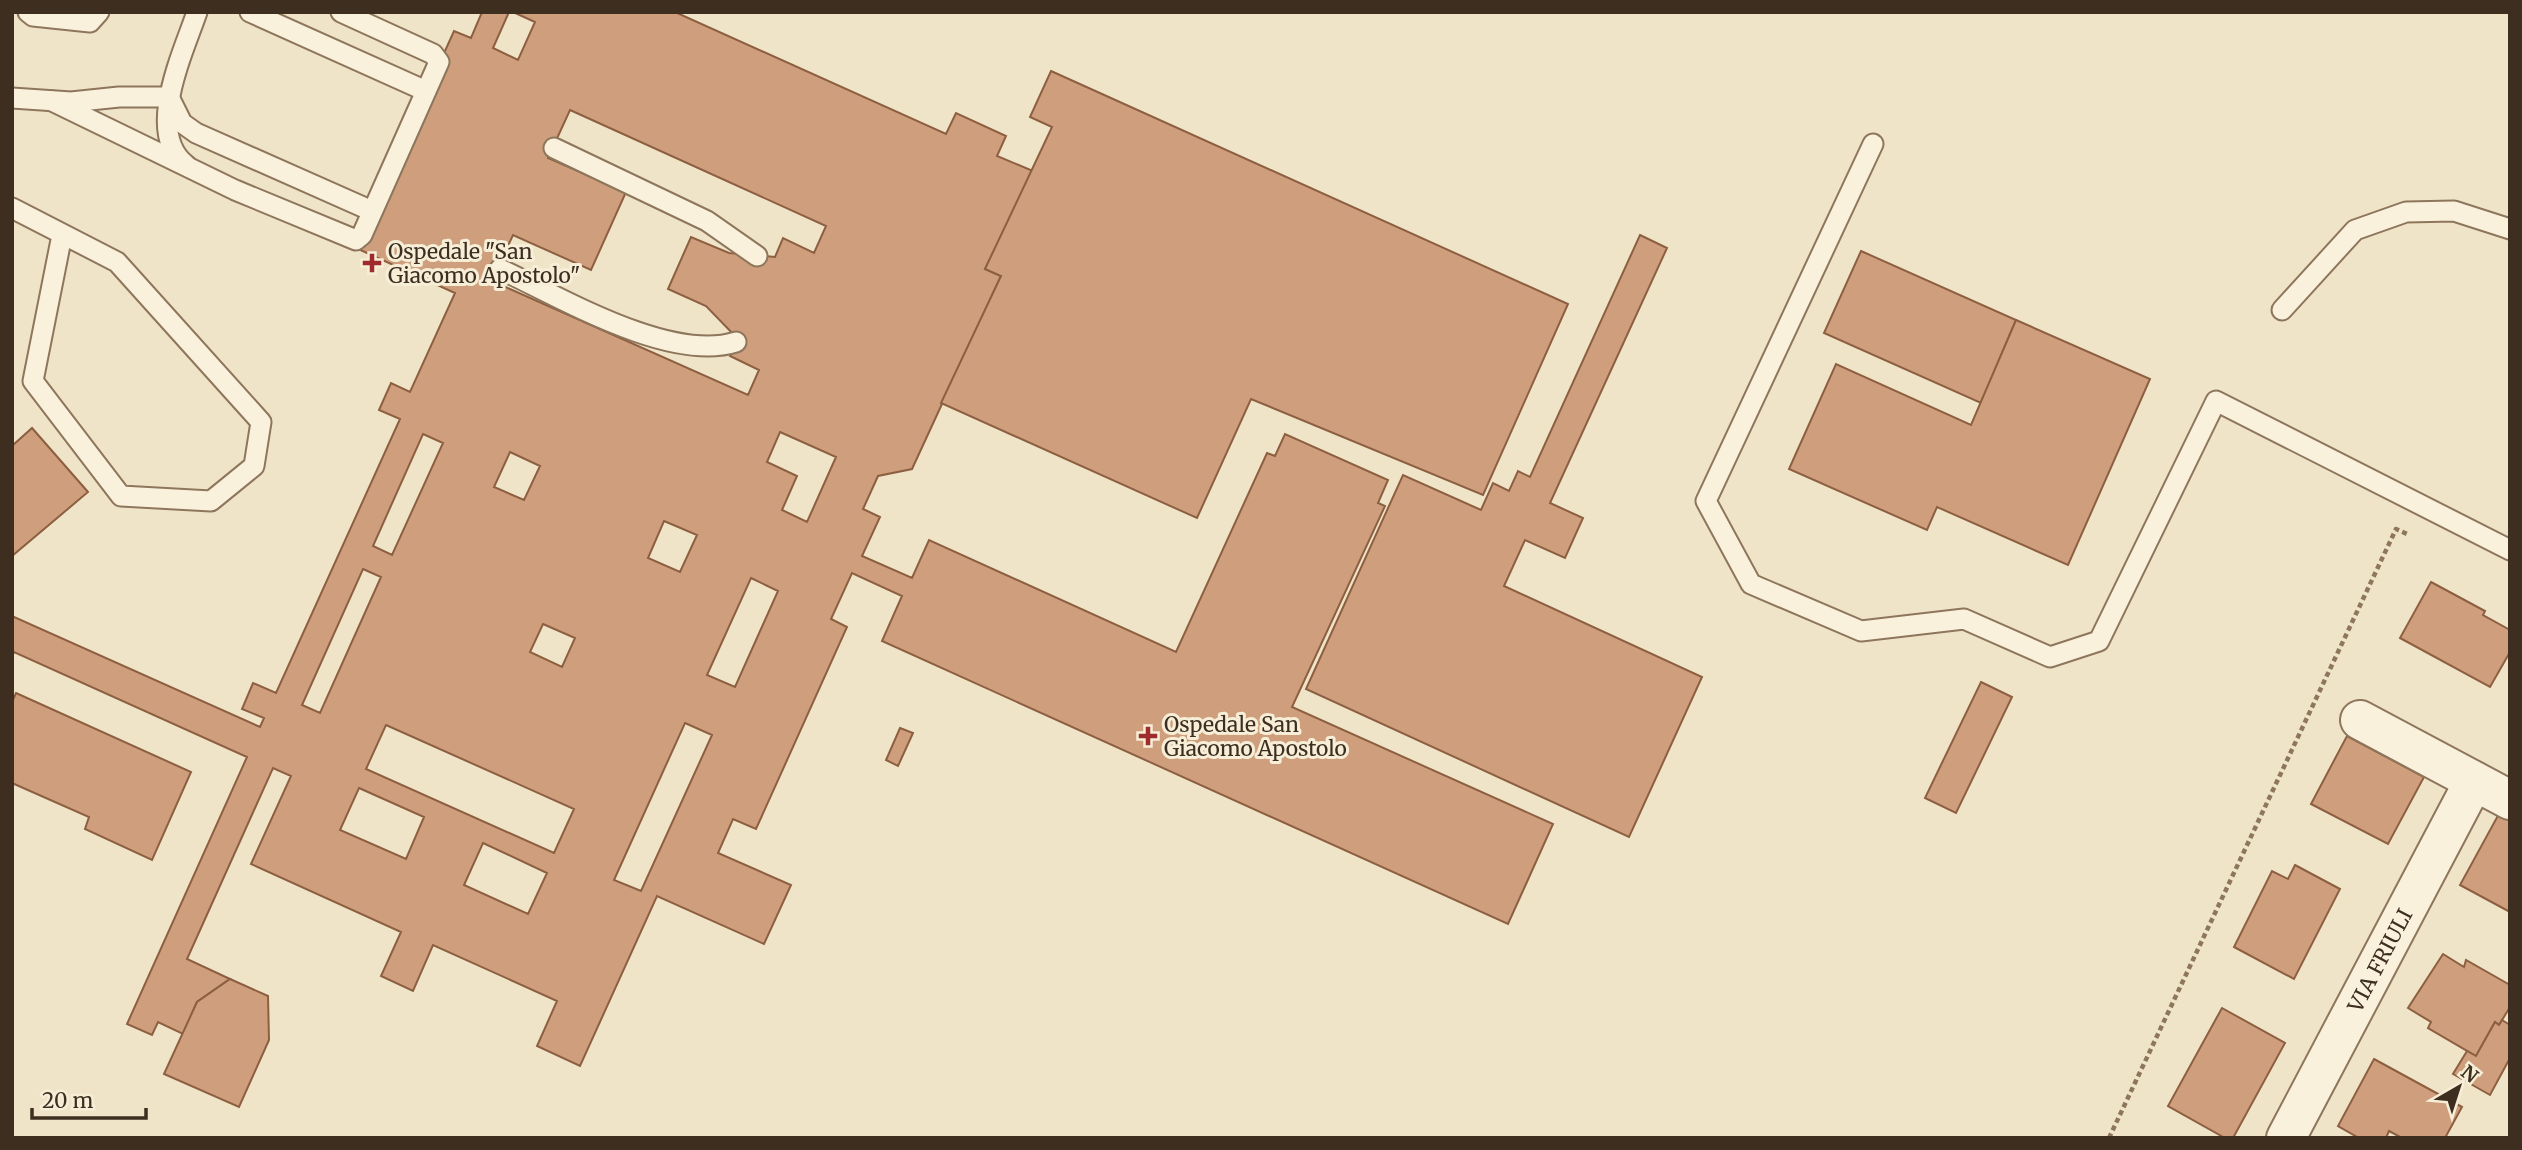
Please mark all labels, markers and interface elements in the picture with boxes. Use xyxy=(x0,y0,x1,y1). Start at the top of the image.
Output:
place label: Ospedale "San Giacomo Apostolo" xyxy=(388,238,580,289)
marker: Ospedale "San Giacomo Apostolo" xyxy=(362,253,382,273)
place label: Ospedale San Giacomo Apostolo xyxy=(1164,711,1347,762)
marker: Ospedale San Giacomo Apostolo xyxy=(1138,726,1158,746)
street label: VIA FRIULI xyxy=(2341,904,2418,1017)
north arrow xyxy=(2424,1052,2494,1122)
text: N xyxy=(2456,1060,2483,1088)
scale bar xyxy=(32,1076,145,1120)
text: 20 m xyxy=(42,1087,94,1114)

